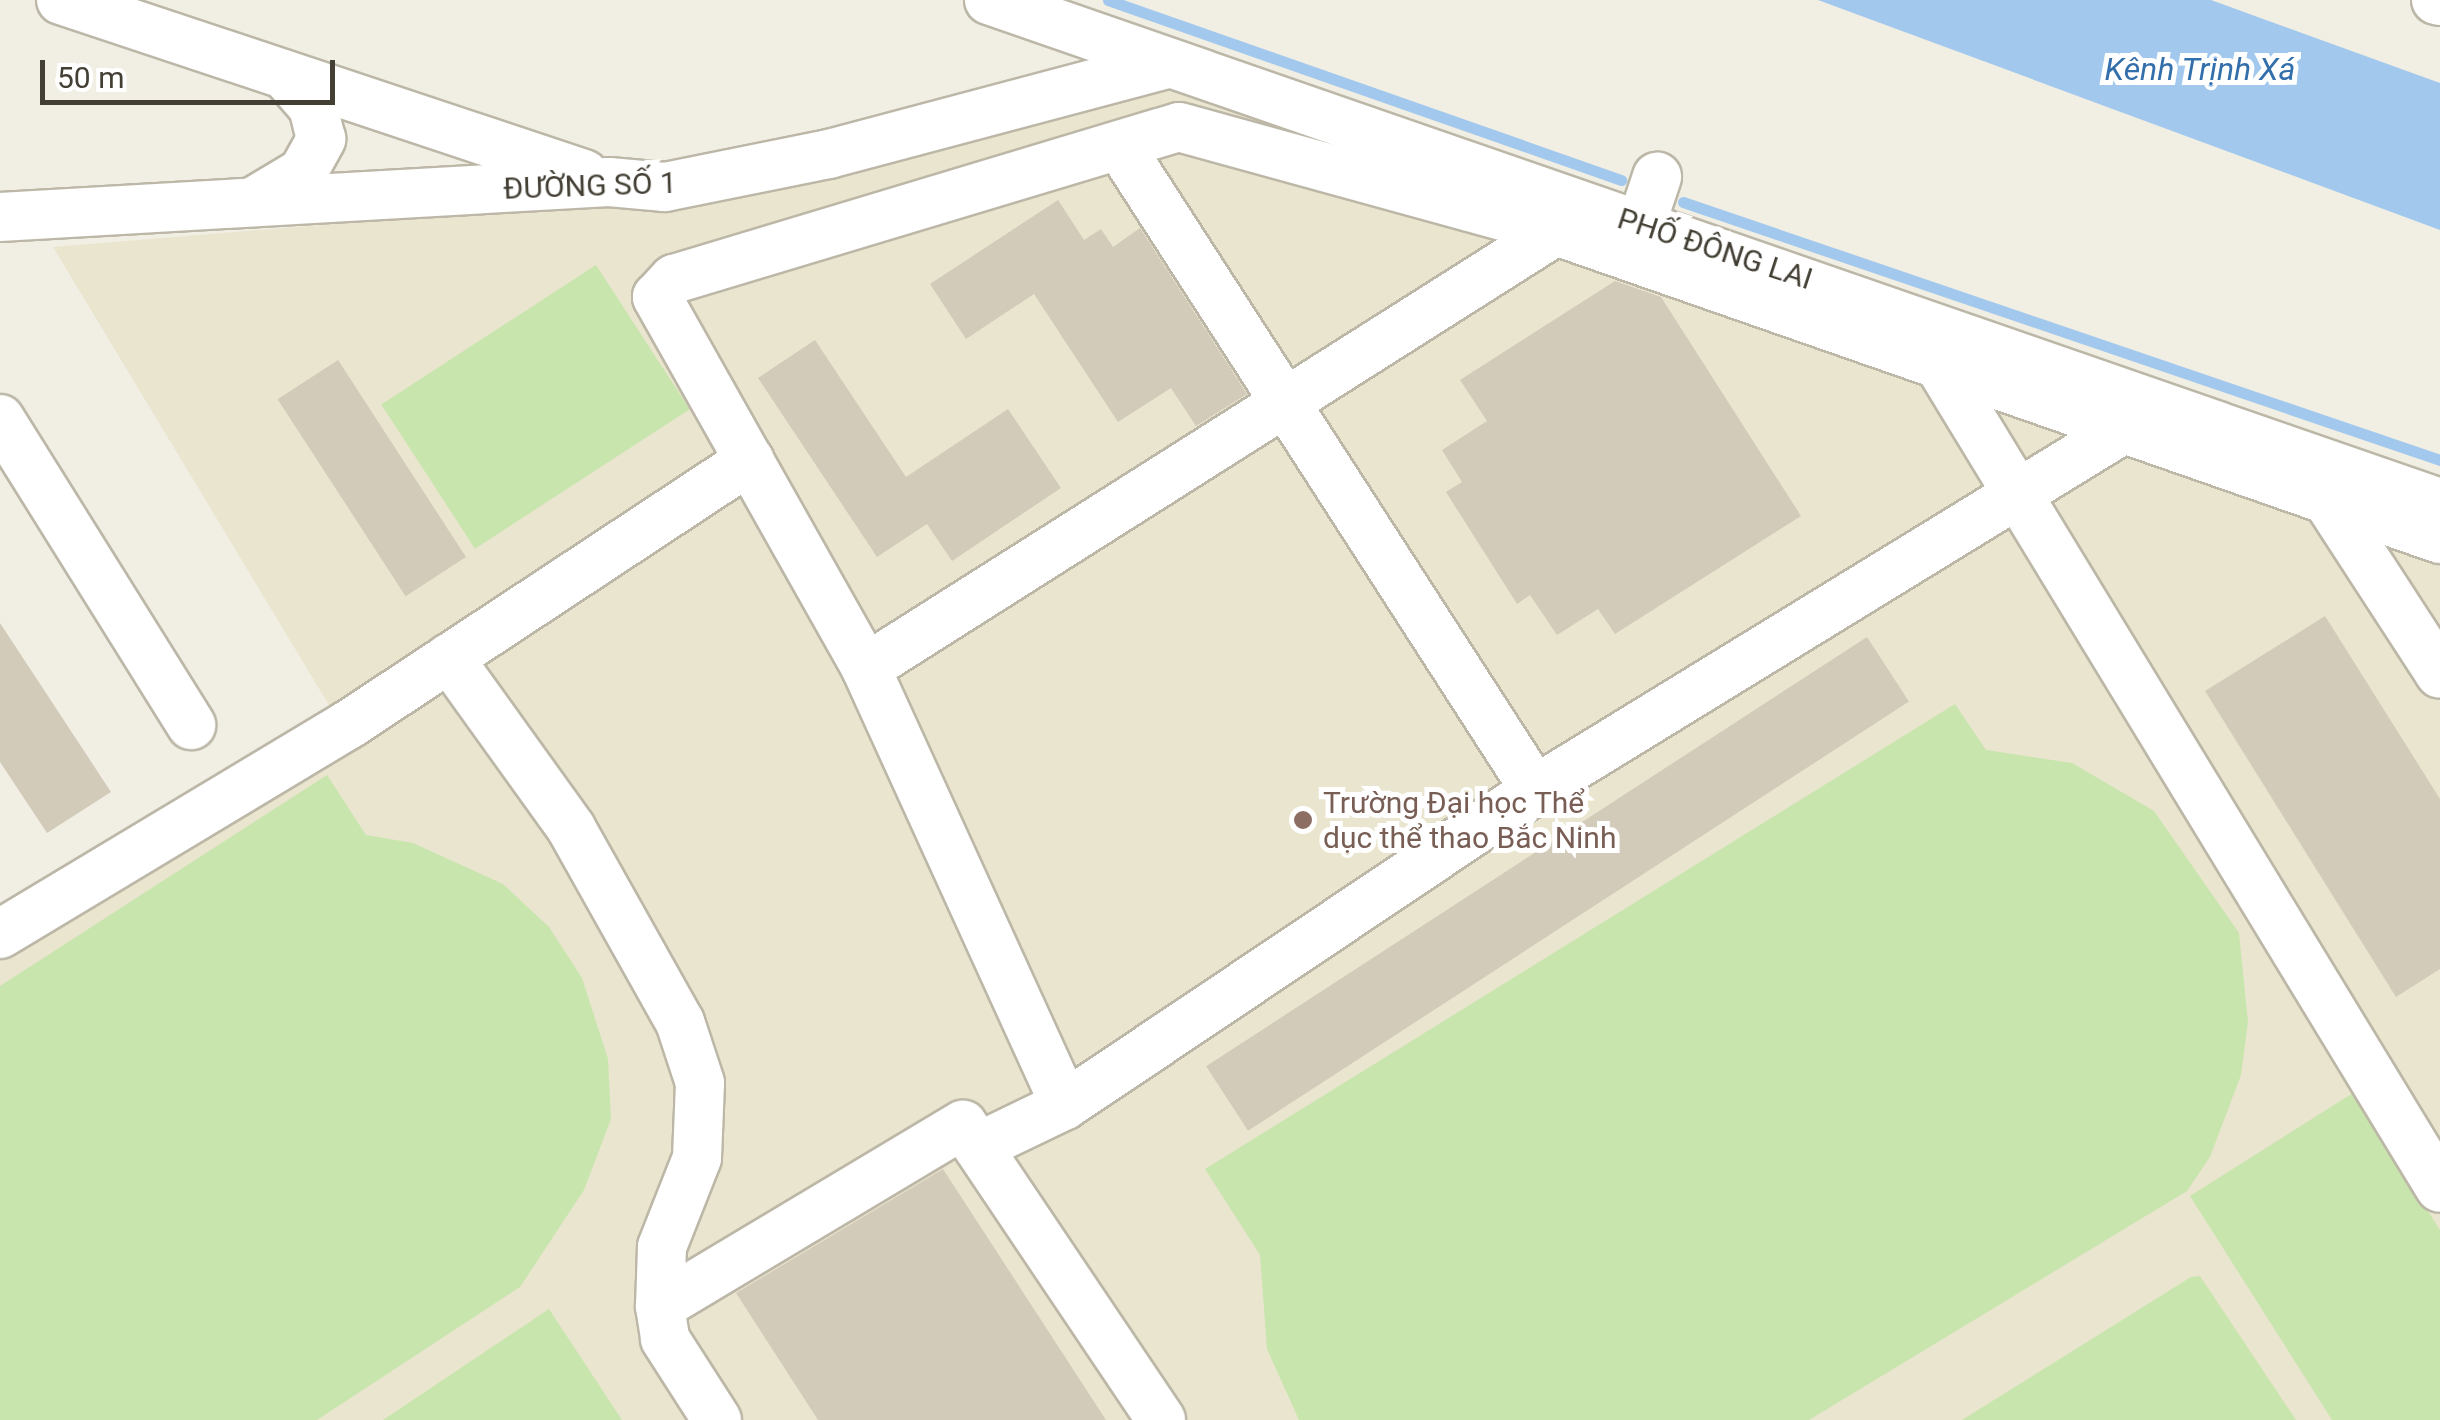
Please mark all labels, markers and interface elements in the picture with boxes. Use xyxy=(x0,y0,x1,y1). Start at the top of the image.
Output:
scale bar xyxy=(45,40,340,102)
water label: Kênh Trịnh Xá xyxy=(2104,50,2296,88)
text: 50 m xyxy=(57,60,124,95)
street label: ĐƯỜNG SỐ 1 xyxy=(503,165,677,207)
street label: PHỐ ĐÔNG LAI xyxy=(1613,201,1817,297)
place label: Trường Đại học Thể dục thể thao Bắc Ninh xyxy=(1323,785,1616,856)
marker: Trường Đại học Thể dục thể thao Bắc Ninh xyxy=(1292,809,1314,831)

